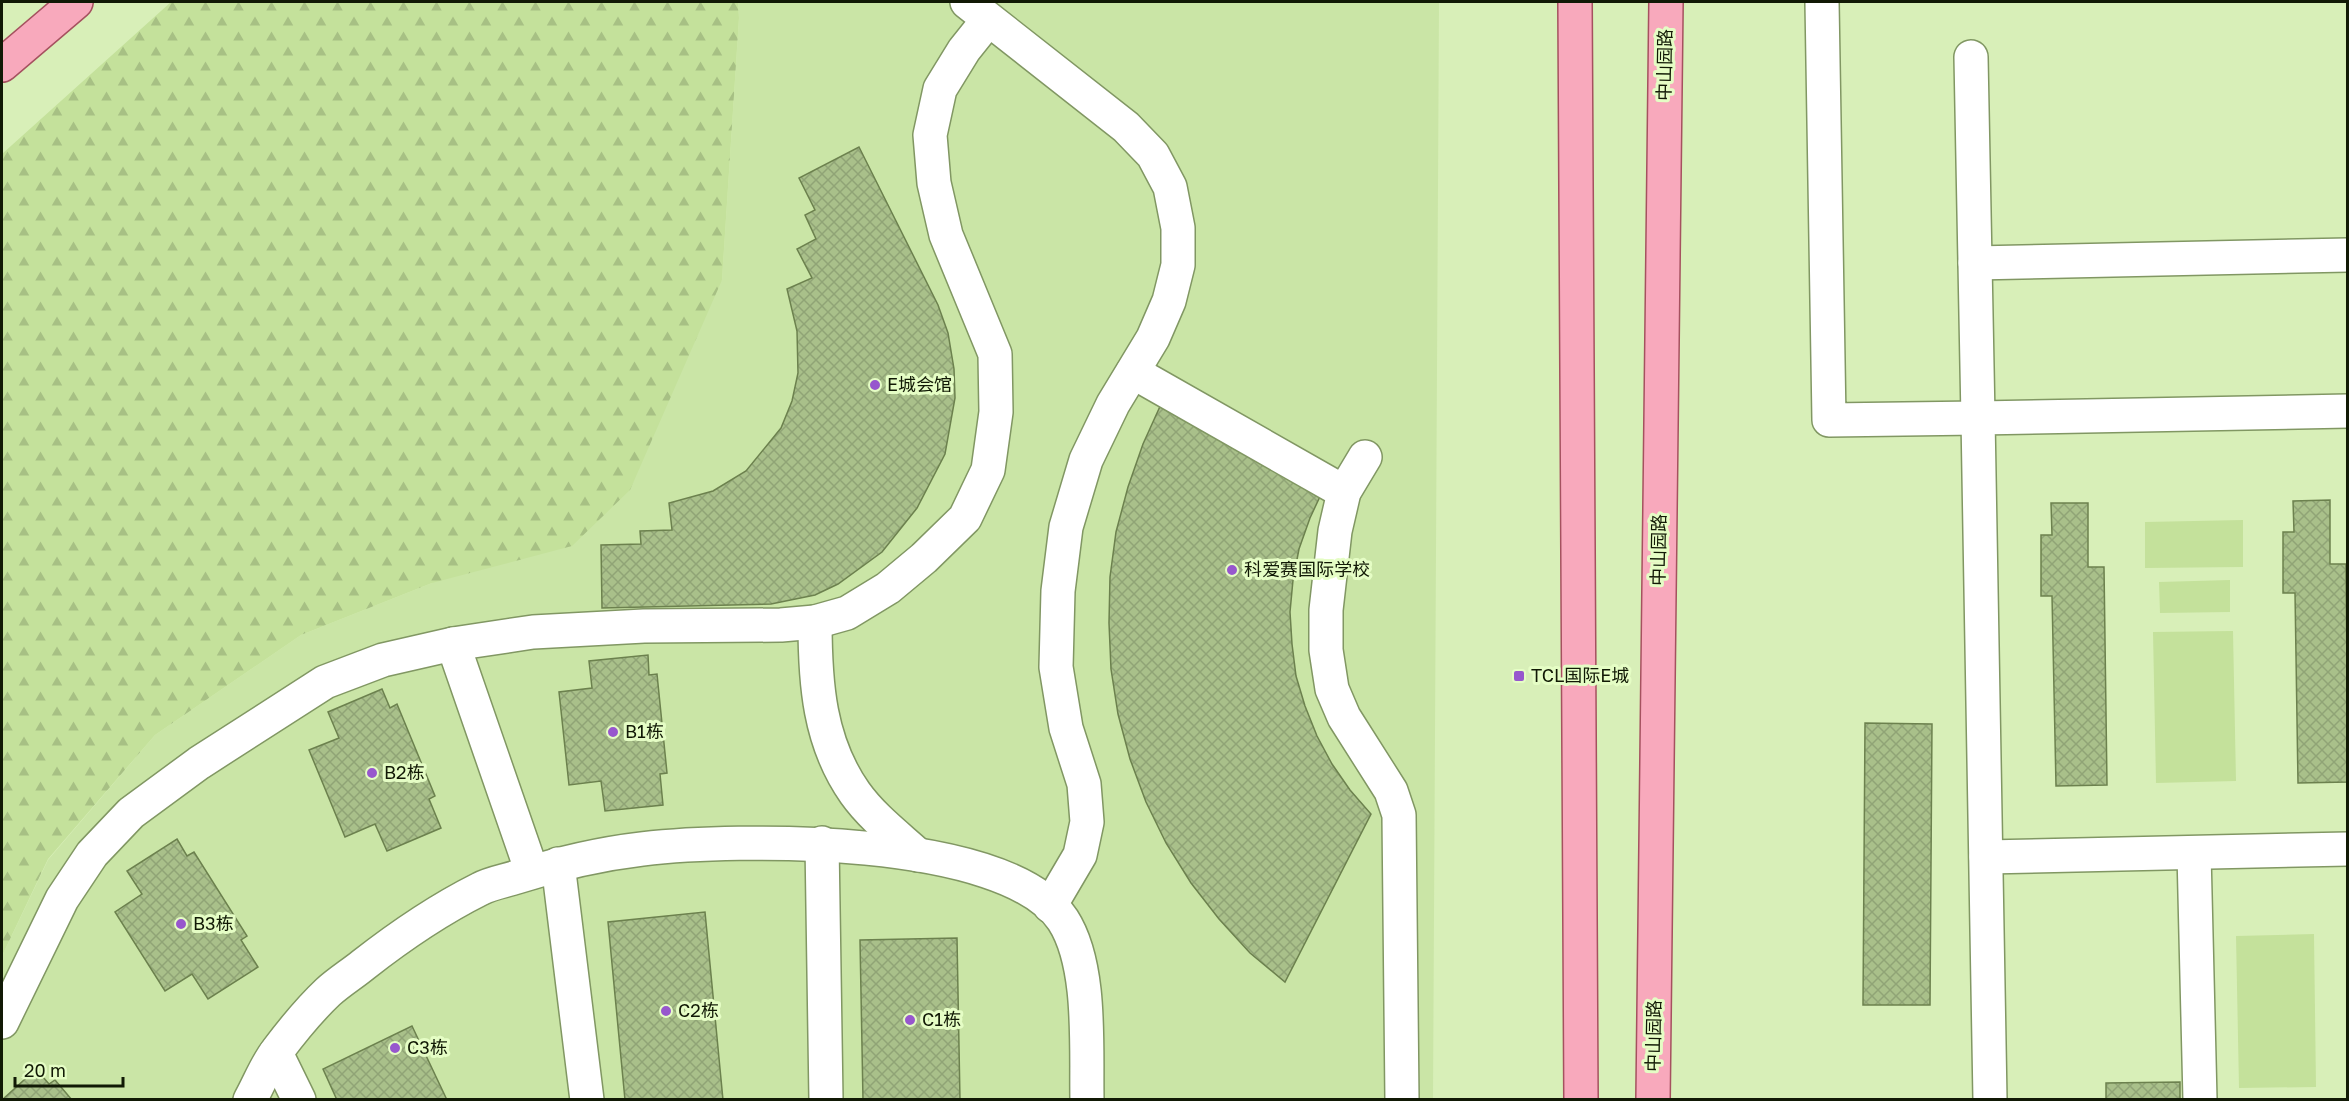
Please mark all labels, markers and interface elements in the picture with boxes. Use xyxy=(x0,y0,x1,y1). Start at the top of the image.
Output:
street label: 中山园路 xyxy=(1652,29,1676,101)
place label: E城会馆 xyxy=(887,373,952,395)
marker: E城会馆 xyxy=(868,378,882,392)
street label: 中山园路 xyxy=(1646,514,1670,586)
place label: 科爱赛国际学校 xyxy=(1244,558,1370,580)
marker: 科爱赛国际学校 xyxy=(1225,563,1239,577)
place label: TCL国际E城 xyxy=(1531,664,1629,686)
marker: TCL国际E城 xyxy=(1512,669,1526,683)
place label: B1栋 xyxy=(625,720,664,742)
marker: B1栋 xyxy=(606,725,620,739)
place label: B2栋 xyxy=(384,761,425,783)
marker: B2栋 xyxy=(365,766,379,780)
place label: B3栋 xyxy=(193,912,234,934)
marker: B3栋 xyxy=(174,917,188,931)
place label: C2栋 xyxy=(678,999,719,1021)
street label: 中山园路 xyxy=(1641,1000,1665,1072)
marker: C2栋 xyxy=(659,1004,673,1018)
place label: C1栋 xyxy=(922,1008,961,1030)
marker: C1栋 xyxy=(903,1013,917,1027)
place label: C3栋 xyxy=(407,1036,448,1058)
marker: C3栋 xyxy=(388,1041,402,1055)
scale bar xyxy=(15,1050,123,1088)
text: 20 m xyxy=(24,1059,66,1081)

